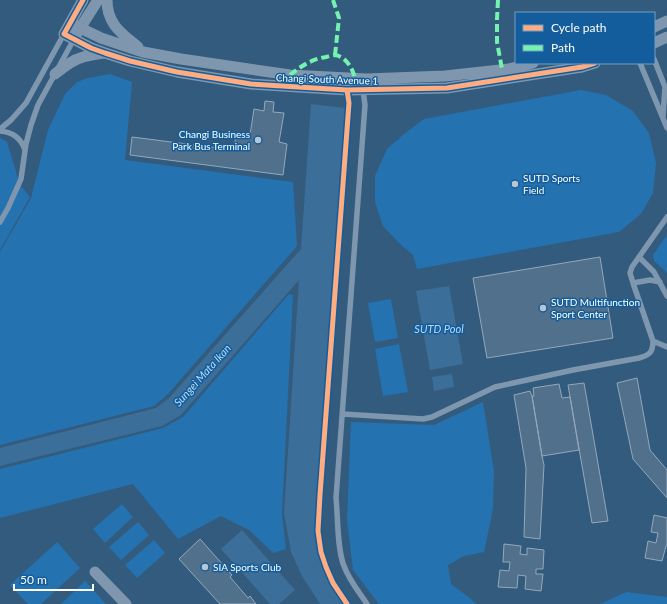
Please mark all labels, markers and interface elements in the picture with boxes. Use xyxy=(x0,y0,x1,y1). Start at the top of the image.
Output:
legend xyxy=(515,12,655,64)
text: Cycle path xyxy=(551,20,606,35)
text: Path xyxy=(551,40,575,55)
street label: Changi South Avenue 1 xyxy=(276,71,379,87)
place label: Changi Business Park Bus Terminal xyxy=(172,128,250,152)
marker: Changi Business Park Bus Terminal xyxy=(253,135,263,145)
place label: SUTD Sports Field xyxy=(523,172,580,196)
marker: SUTD Sports Field xyxy=(510,179,520,189)
place label: SUTD Multifunction Sport Center xyxy=(551,296,640,320)
marker: SUTD Multifunction Sport Center xyxy=(538,303,548,313)
water label: SUTD Pool xyxy=(414,322,464,335)
water label: Sungei Mata Ikan xyxy=(171,341,233,409)
place label: SIA Sports Club xyxy=(213,561,282,573)
marker: SIA Sports Club xyxy=(200,562,210,572)
scale bar xyxy=(14,566,93,592)
text: 50 m xyxy=(20,572,47,587)

